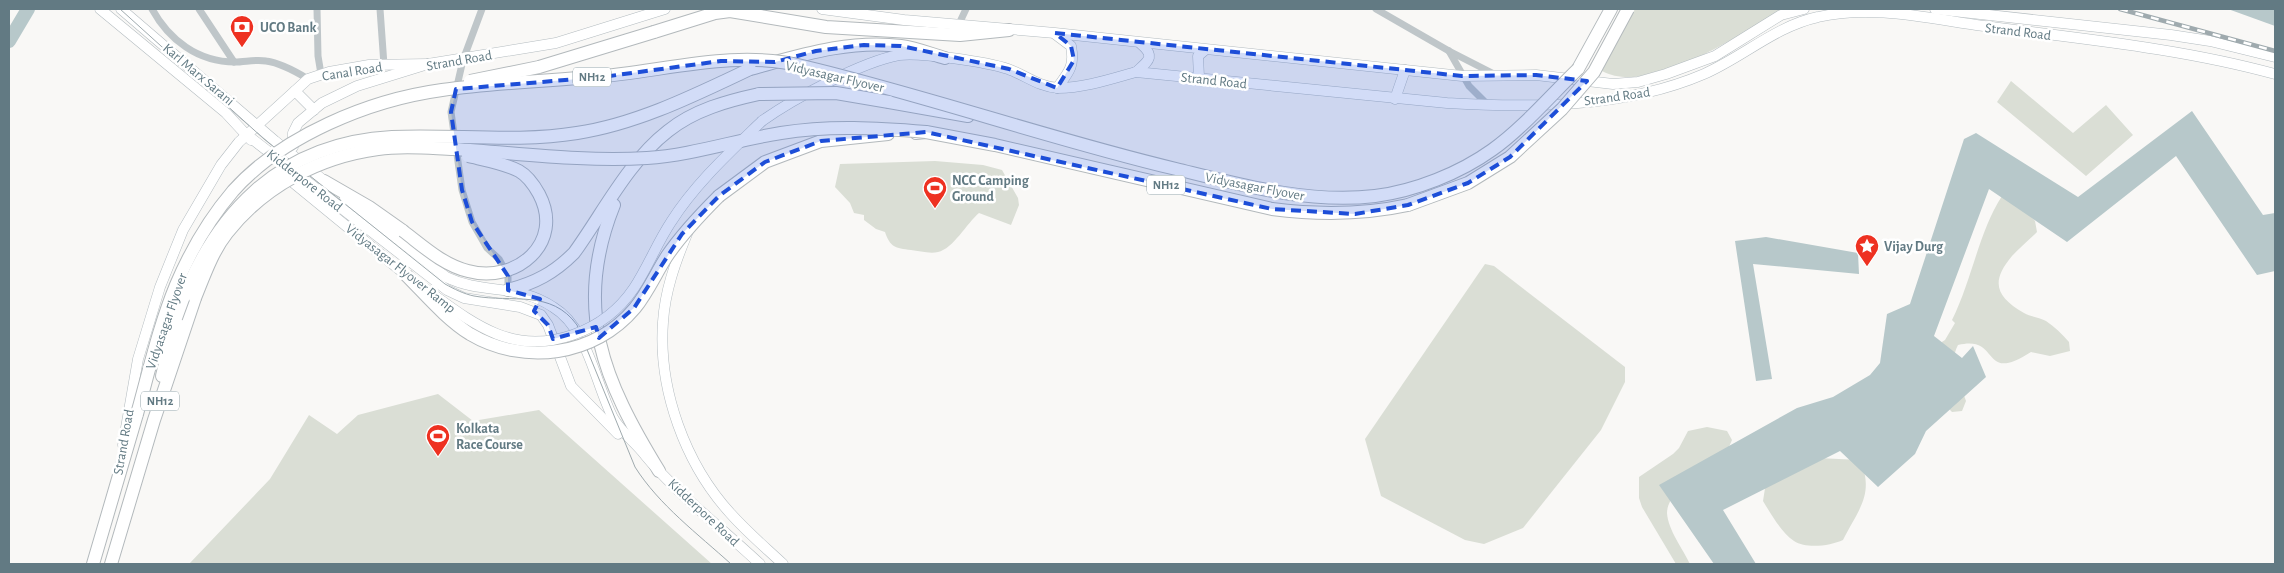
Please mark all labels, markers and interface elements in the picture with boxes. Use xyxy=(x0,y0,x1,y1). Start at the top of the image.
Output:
bank icon: UCO Bank xyxy=(229,14,255,48)
place label: UCO Bank xyxy=(260,21,316,35)
street label: Strand Road xyxy=(1984,21,2052,43)
street label: Karl Marx Sarani xyxy=(160,41,237,109)
street label: Strand Road xyxy=(425,48,493,74)
street label: Vidyasagar Flyover xyxy=(784,59,886,95)
street label: Canal Road xyxy=(321,60,383,84)
road number: NH12 xyxy=(573,68,611,86)
street label: Strand Road xyxy=(1180,71,1248,91)
street label: Strand Road xyxy=(1583,85,1651,109)
street label: Kidderpore Road xyxy=(264,147,345,214)
street label: Vidyasagar Flyover xyxy=(1204,170,1306,204)
place label: NCC Camping Ground xyxy=(952,174,1030,204)
sports icon: NCC Camping Ground xyxy=(922,175,948,209)
road number: NH12 xyxy=(1147,176,1185,194)
street label: Vidyasagar Flyover Ramp xyxy=(343,222,458,316)
place icon: Vijay Durg xyxy=(1854,233,1880,267)
place label: Vijay Durg xyxy=(1884,240,1944,254)
street label: Vidyasagar Flyover xyxy=(144,271,190,371)
road number: NH12 xyxy=(141,392,179,411)
street label: Strand Road xyxy=(111,408,137,476)
place label: Kolkata Race Course xyxy=(456,422,523,452)
sports icon: Kolkata Race Course xyxy=(425,423,451,457)
street label: Kidderpore Road xyxy=(665,476,742,549)

